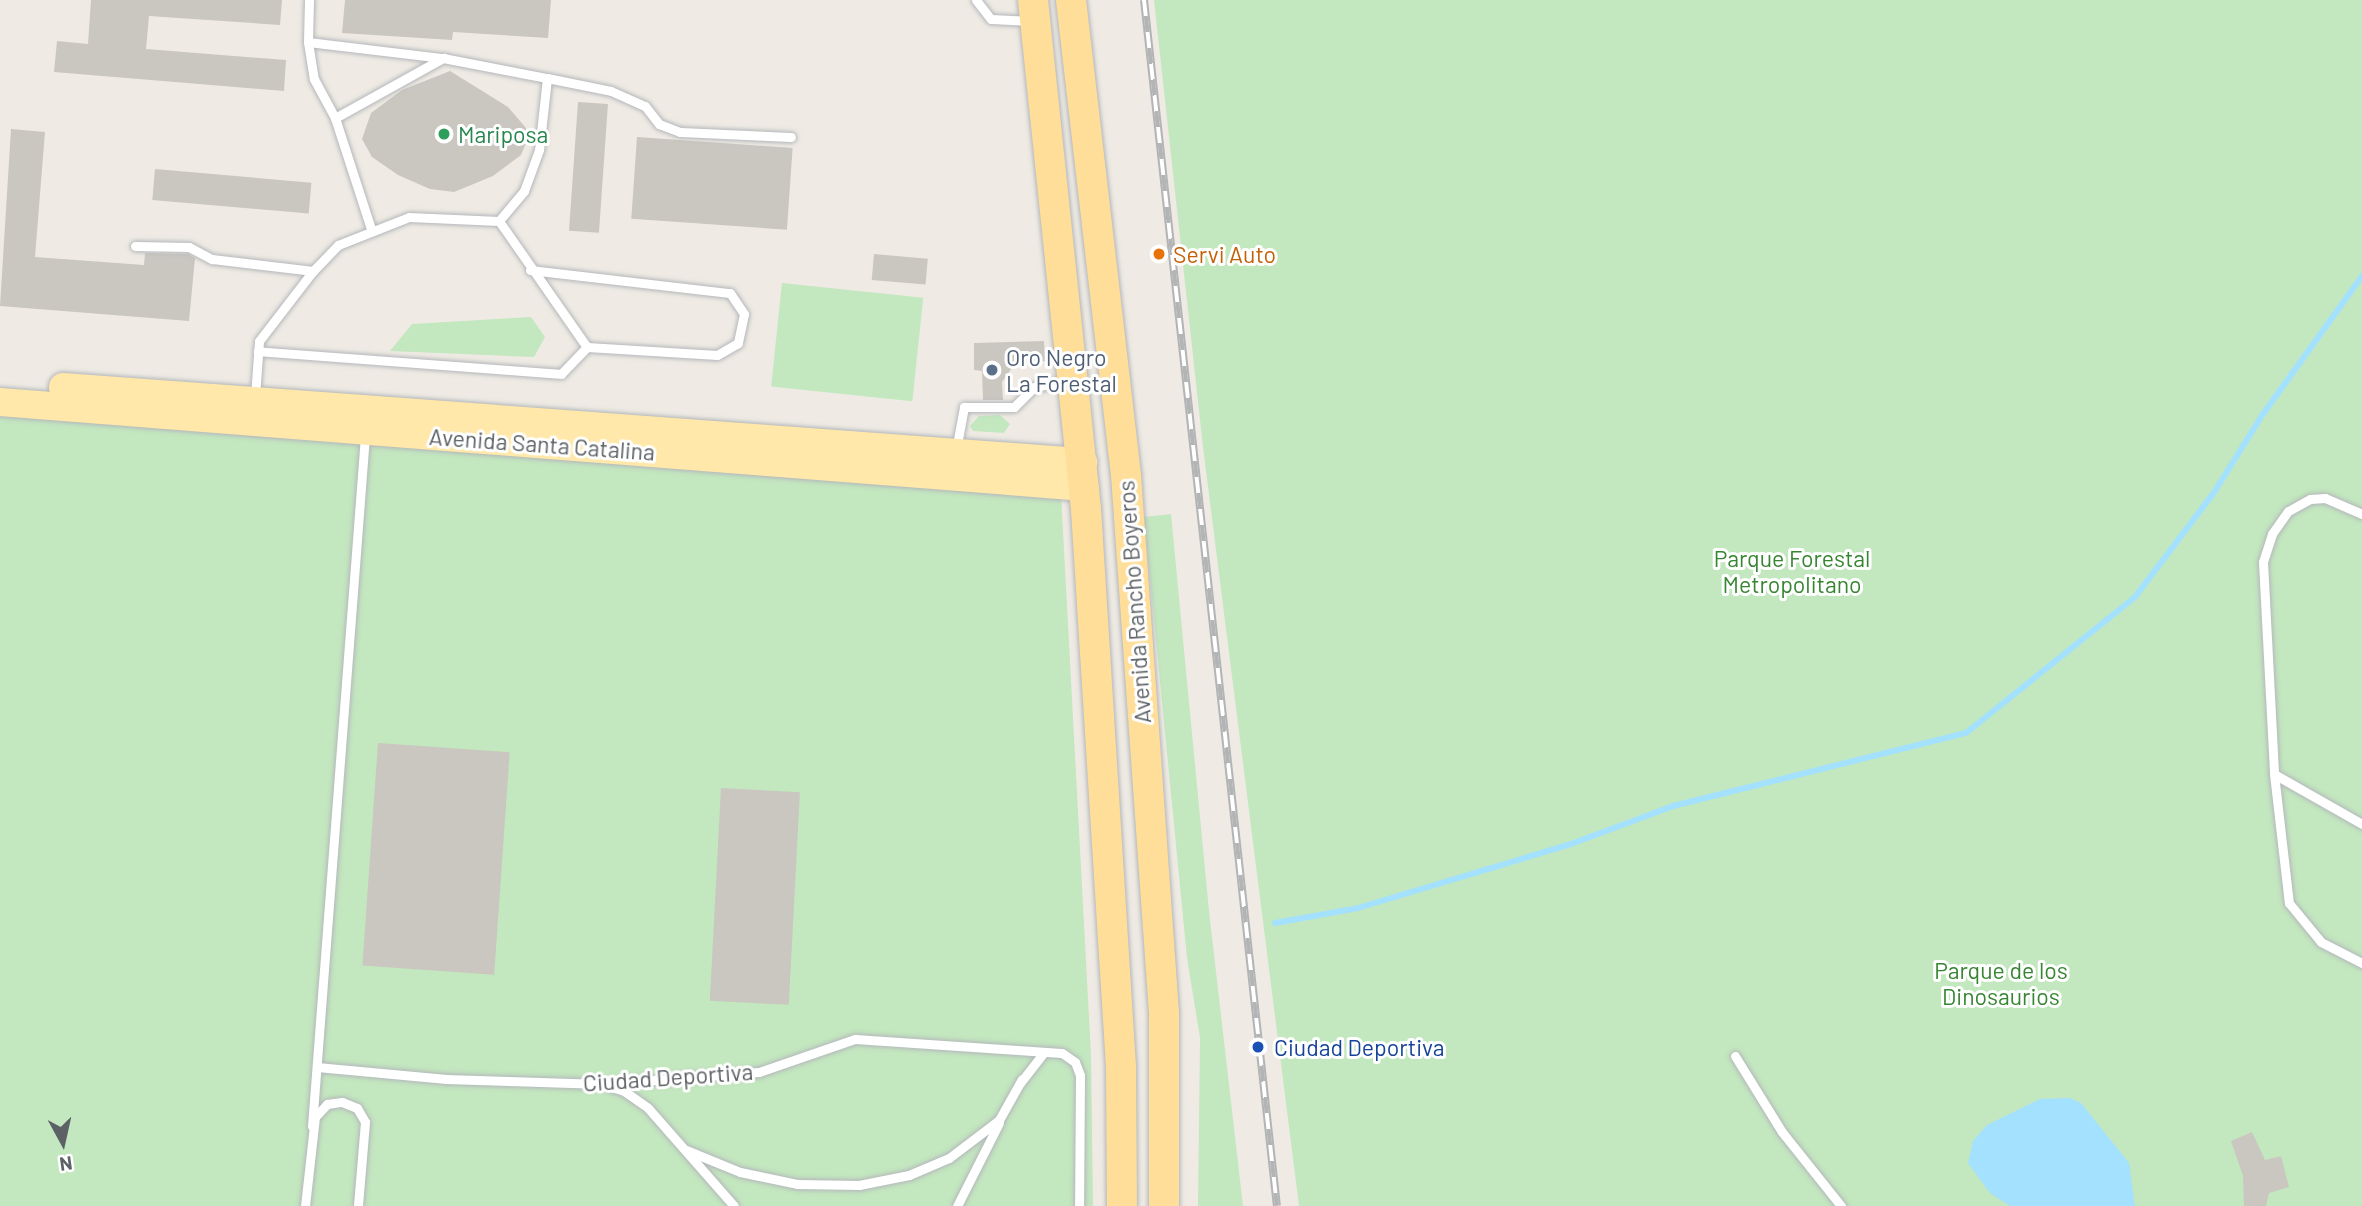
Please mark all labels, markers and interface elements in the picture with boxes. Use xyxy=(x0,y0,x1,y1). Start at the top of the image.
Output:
place label: Mariposa xyxy=(458,120,548,148)
marker: Mariposa xyxy=(436,126,452,142)
place label: Servi Auto xyxy=(1173,240,1276,268)
marker: Servi Auto xyxy=(1151,246,1167,262)
place label: Oro Negro La Forestal xyxy=(1006,343,1117,397)
marker: Oro Negro La Forestal xyxy=(984,362,1000,378)
street label: Avenida Santa Catalina xyxy=(428,422,656,466)
street label: Avenida Rancho Boyeros xyxy=(1112,480,1156,724)
park label: Parque Forestal Metropolitano xyxy=(1714,544,1870,598)
park label: Parque de los Dinosaurios xyxy=(1934,956,2068,1010)
place label: Ciudad Deportiva xyxy=(1274,1033,1445,1061)
marker: Ciudad Deportiva xyxy=(1248,1037,1268,1057)
street label: Ciudad Deportiva xyxy=(582,1057,754,1097)
north arrow xyxy=(28,1108,98,1178)
text: N xyxy=(58,1152,74,1177)

